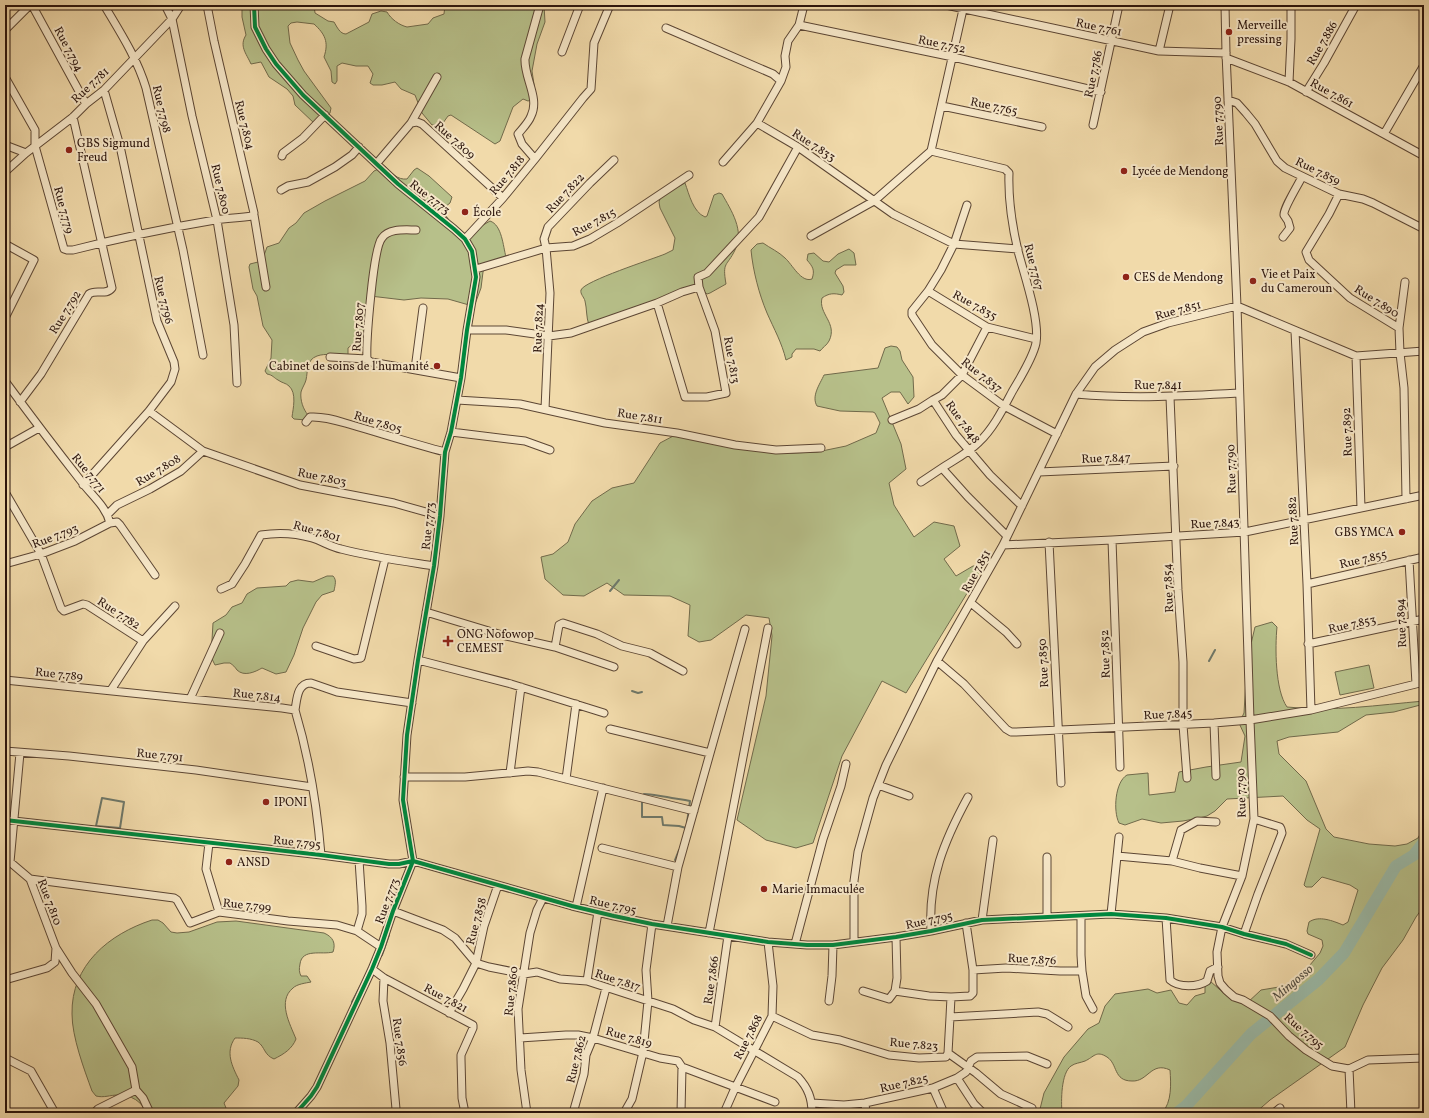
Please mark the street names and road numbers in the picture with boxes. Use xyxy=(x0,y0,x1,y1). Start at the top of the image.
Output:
street label: Rue 7.761 xyxy=(1074,15,1123,41)
street label: Rue 7.886 xyxy=(1304,18,1342,69)
street label: Rue 7.794 xyxy=(50,24,87,75)
street label: Rue 7.752 xyxy=(917,32,967,58)
street label: Rue 7.786 xyxy=(1081,49,1107,99)
street label: Rue 7.781 xyxy=(68,64,113,107)
street label: Rue 7.861 xyxy=(1307,75,1356,112)
street label: Rue 7.798 xyxy=(148,84,174,135)
street label: Rue 7.765 xyxy=(969,94,1019,120)
street label: Rue 7.790 xyxy=(1210,96,1228,146)
street label: Rue 7.804 xyxy=(230,99,258,152)
street label: Rue 7.809 xyxy=(430,118,478,163)
street label: Rue 7.833 xyxy=(789,126,838,166)
street label: Rue 7.818 xyxy=(486,152,529,199)
street label: Rue 7.859 xyxy=(1292,154,1343,190)
street label: Rue 7.800 xyxy=(206,162,234,216)
street label: Rue 7.822 xyxy=(543,170,588,217)
street label: Rue 7.773 xyxy=(406,177,453,219)
street label: Rue 7.779 xyxy=(49,185,77,236)
street label: Rue 7.815 xyxy=(570,205,619,241)
street label: Rue 7.767 xyxy=(1019,242,1047,293)
street label: Rue 7.796 xyxy=(149,275,177,326)
street label: Rue 7.890 xyxy=(1351,282,1402,322)
street label: Rue 7.835 xyxy=(949,287,1000,325)
street label: Rue 7.792 xyxy=(46,288,86,337)
street label: Rue 7.851 xyxy=(1154,297,1203,325)
street label: Rue 7.807 xyxy=(349,302,369,352)
street label: Rue 7.824 xyxy=(530,303,548,353)
street label: Rue 7.813 xyxy=(719,335,743,385)
street label: Rue 7.837 xyxy=(957,355,1006,397)
street label: Rue 7.841 xyxy=(1134,378,1182,394)
street label: Rue 7.848 xyxy=(941,398,983,447)
street label: Rue 7.811 xyxy=(616,405,664,428)
street label: Rue 7.892 xyxy=(1339,407,1357,457)
street label: Rue 7.805 xyxy=(352,408,404,438)
street label: Rue 7.790 xyxy=(1223,444,1241,494)
street label: Rue 7.771 xyxy=(67,450,109,497)
street label: Rue 7.847 xyxy=(1081,450,1131,468)
street label: Rue 7.808 xyxy=(133,451,184,491)
street label: Rue 7.803 xyxy=(296,465,348,491)
street label: Rue 7.882 xyxy=(1285,496,1303,546)
street label: Rue 7.773 xyxy=(419,502,439,551)
street label: Rue 7.843 xyxy=(1190,515,1240,533)
street label: Rue 7.801 xyxy=(291,518,342,546)
street label: Rue 7.793 xyxy=(30,521,81,553)
street label: Rue 7.851 xyxy=(959,547,995,596)
street label: Rue 7.855 xyxy=(1338,547,1389,573)
street label: Rue 7.854 xyxy=(1160,563,1178,613)
street label: Rue 7.782 xyxy=(94,594,143,634)
street label: Rue 7.894 xyxy=(1393,598,1411,648)
street label: Rue 7.853 xyxy=(1327,612,1378,638)
street label: Rue 7.852 xyxy=(1097,629,1115,679)
street label: Rue 7.850 xyxy=(1035,638,1053,688)
street label: Rue 7.789 xyxy=(34,665,84,685)
street label: Rue 7.814 xyxy=(232,686,282,706)
street label: Rue 7.845 xyxy=(1143,706,1193,724)
street label: Rue 7.791 xyxy=(136,746,184,766)
street label: Rue 7.790 xyxy=(1233,768,1251,818)
street label: Rue 7.795 xyxy=(272,833,322,853)
street label: Rue 7.773 xyxy=(372,876,404,926)
street label: Rue 7.810 xyxy=(33,877,65,928)
street label: Rue 7.795 xyxy=(588,893,638,919)
street label: Rue 7.799 xyxy=(222,896,272,916)
street label: Rue 7.858 xyxy=(463,896,491,947)
street label: Rue 7.795 xyxy=(904,908,954,934)
street label: Rue 7.876 xyxy=(1007,951,1057,969)
street label: Rue 7.866 xyxy=(701,955,723,1005)
street label: Rue 7.860 xyxy=(501,965,523,1017)
street label: Rue 7.817 xyxy=(593,966,643,996)
street label: Rue 7.821 xyxy=(421,981,470,1017)
street label: Rue 7.795 xyxy=(1280,1010,1327,1054)
street label: Rue 7.868 xyxy=(731,1012,767,1063)
street label: Rue 7.856 xyxy=(388,1017,410,1067)
street label: Rue 7.819 xyxy=(604,1024,654,1052)
street label: Rue 7.862 xyxy=(563,1033,591,1085)
street label: Rue 7.823 xyxy=(889,1035,939,1055)
street label: Rue 7.825 xyxy=(879,1071,930,1097)

